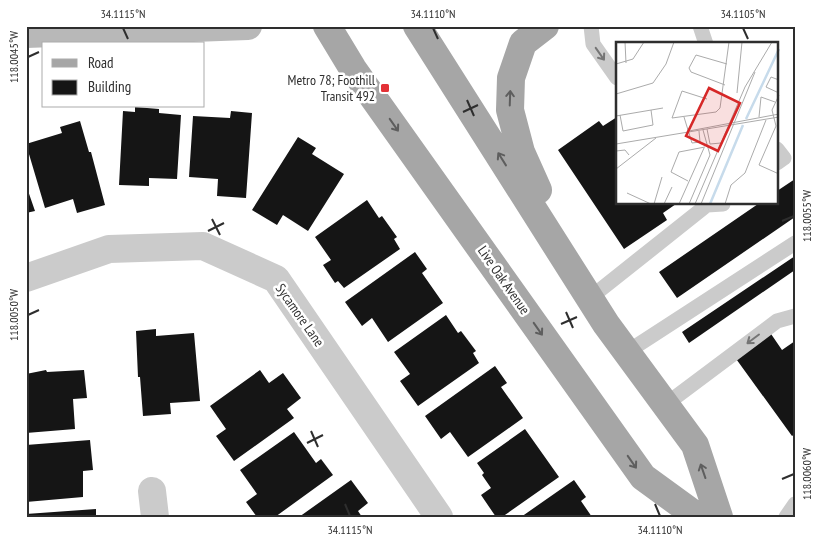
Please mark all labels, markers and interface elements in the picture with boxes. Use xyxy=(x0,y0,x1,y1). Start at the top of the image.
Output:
text: 34.1115°N xyxy=(100,6,146,21)
text: 34.1110°N xyxy=(410,6,456,21)
text: 34.1105°N xyxy=(720,6,766,21)
text: 118.0045°W xyxy=(6,31,21,83)
legend xyxy=(42,42,205,108)
inset map xyxy=(616,42,778,205)
one-way arrow xyxy=(595,47,605,61)
text: Road xyxy=(88,53,114,72)
place label: Metro 78; Foothill Transit 492 xyxy=(288,71,376,105)
text: Building xyxy=(88,77,131,96)
marker: Metro 78; Foothill Transit 492 xyxy=(379,82,391,94)
one-way arrow xyxy=(505,91,515,107)
one-way arrow xyxy=(389,117,399,131)
one-way arrow xyxy=(497,153,507,167)
text: 118.0055°W xyxy=(799,190,814,242)
street label: Live Oak Avenue xyxy=(474,242,534,318)
street label: Sycamore Lane xyxy=(272,280,328,350)
text: 118.0050°W xyxy=(6,289,21,341)
one-way arrow xyxy=(533,322,543,336)
one-way arrow xyxy=(746,334,760,344)
text: 118.0060°W xyxy=(799,448,814,500)
one-way arrow xyxy=(626,454,637,468)
one-way arrow xyxy=(698,463,708,479)
text: 34.1115°N xyxy=(327,522,373,537)
text: 34.1110°N xyxy=(637,522,683,537)

